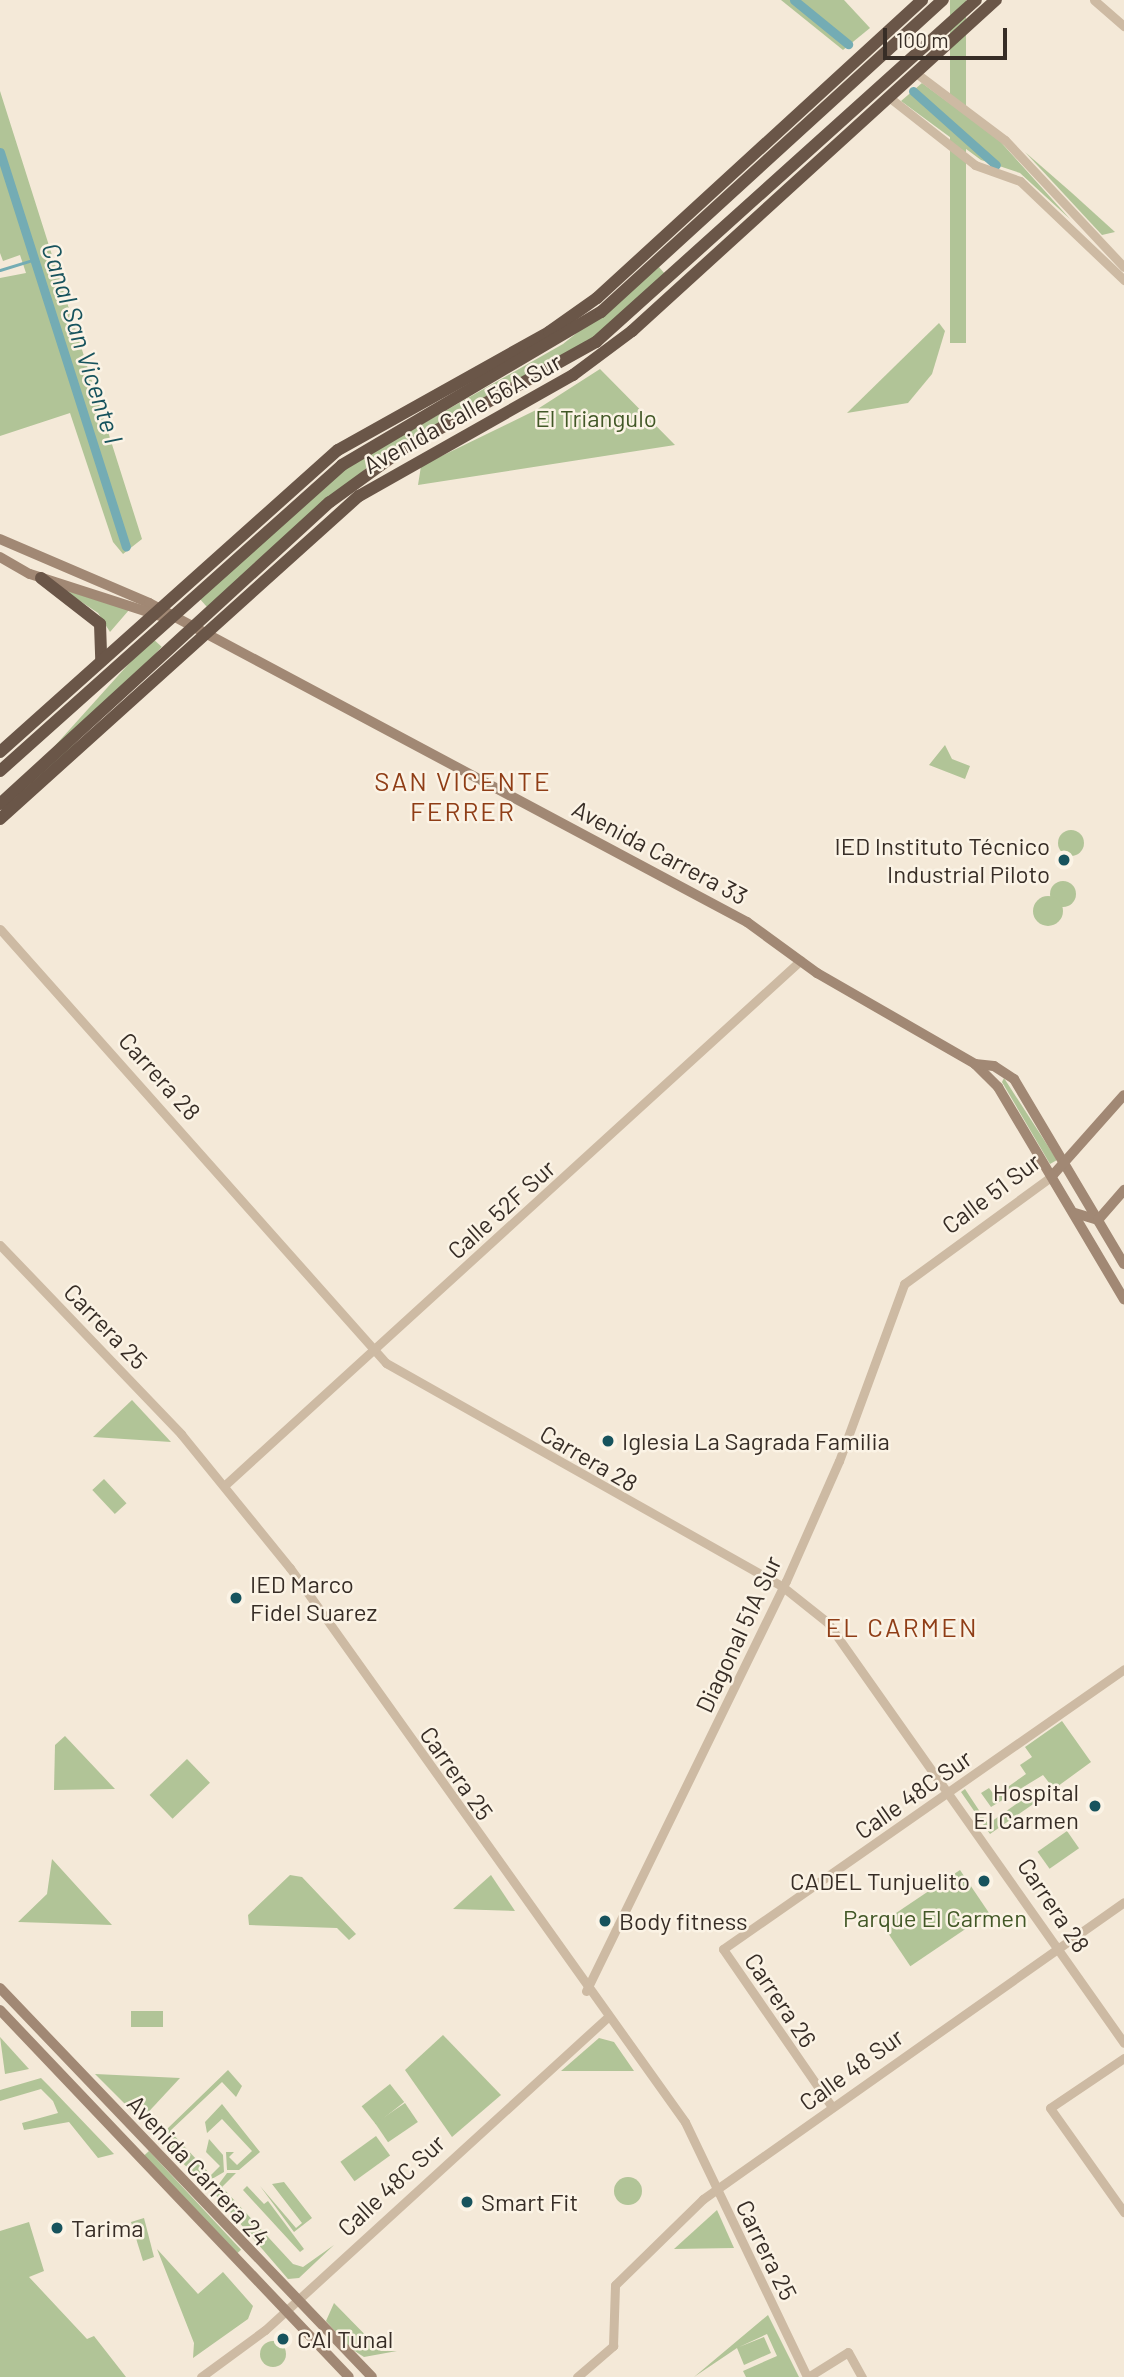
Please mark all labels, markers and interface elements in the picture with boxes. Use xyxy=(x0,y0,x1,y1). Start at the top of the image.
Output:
scale bar xyxy=(886,14,1010,58)
text: 100 m xyxy=(896,27,949,52)
water label: Canal San Vicente I xyxy=(36,239,130,447)
street label: Avenida Calle 56A Sur xyxy=(358,347,566,479)
park label: El Triangulo xyxy=(535,404,657,432)
district label: SAN VICENTE FERRER xyxy=(376,765,550,826)
street label: Avenida Carrera 33 xyxy=(568,794,752,910)
place label: IED Instituto Técnico Industrial Piloto xyxy=(834,832,1050,888)
marker: IED Instituto Técnico Industrial Piloto xyxy=(1056,852,1072,868)
street label: Carrera 28 xyxy=(113,1026,207,1126)
street label: Calle 51 Sur xyxy=(936,1147,1046,1239)
street label: Calle 52F Sur xyxy=(441,1153,561,1265)
street label: Carrera 25 xyxy=(58,1277,154,1375)
street label: Carrera 28 xyxy=(535,1419,643,1497)
place label: Iglesia La Sagrada Familia xyxy=(622,1427,890,1455)
marker: Iglesia La Sagrada Familia xyxy=(600,1433,616,1449)
street label: Diagonal 51A Sur xyxy=(689,1551,787,1717)
place label: IED Marco Fidel Suarez xyxy=(250,1570,377,1626)
marker: IED Marco Fidel Suarez xyxy=(228,1590,244,1606)
district label: EL CARMEN xyxy=(827,1611,977,1643)
street label: Carrera 25 xyxy=(414,1721,500,1825)
street label: Calle 48C Sur xyxy=(849,1743,977,1845)
place label: Hospital El Carmen xyxy=(973,1778,1079,1834)
marker: Hospital El Carmen xyxy=(1085,1796,1105,1816)
street label: Carrera 28 xyxy=(1012,1852,1096,1958)
place label: CADEL Tunjuelito xyxy=(790,1867,970,1895)
marker: CADEL Tunjuelito xyxy=(976,1873,992,1889)
park label: Parque El Carmen xyxy=(843,1904,1027,1932)
place label: Body fitness xyxy=(619,1907,748,1935)
marker: Body fitness xyxy=(597,1913,613,1929)
street label: Carrera 26 xyxy=(739,1947,823,2053)
street label: Calle 48 Sur xyxy=(793,2022,909,2116)
street label: Avenida Carrera 24 xyxy=(122,2089,276,2251)
street label: Calle 48C Sur xyxy=(331,2128,451,2242)
place label: Smart Fit xyxy=(481,2188,578,2216)
marker: Smart Fit xyxy=(459,2194,475,2210)
street label: Carrera 25 xyxy=(730,2195,804,2305)
place label: Tarima xyxy=(71,2214,144,2242)
marker: Tarima xyxy=(49,2220,65,2236)
place label: CAI Tunal xyxy=(297,2325,393,2353)
marker: CAI Tunal xyxy=(275,2331,291,2347)

